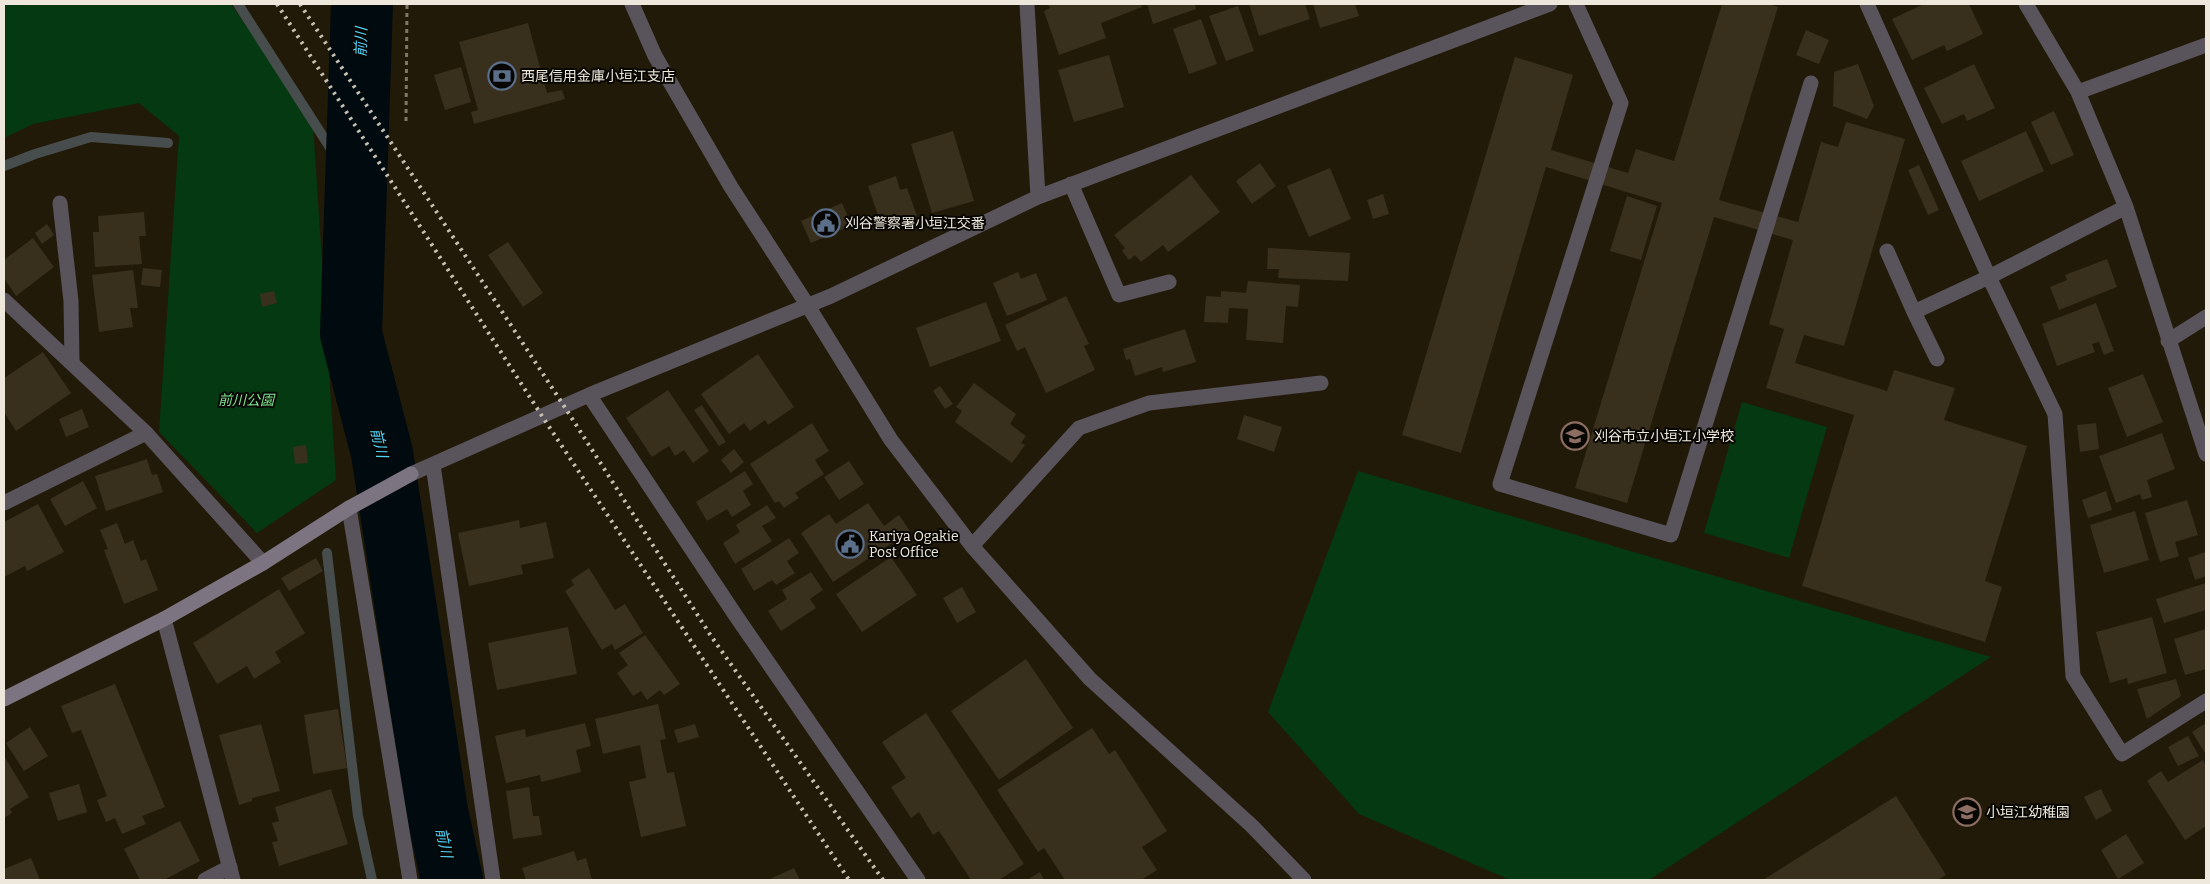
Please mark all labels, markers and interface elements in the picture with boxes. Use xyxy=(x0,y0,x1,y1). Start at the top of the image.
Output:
water label: 前川 xyxy=(351,25,371,57)
bank icon: 西尾信用金庫小垣江支店 xyxy=(487,61,517,91)
place label: 西尾信用金庫小垣江支店 xyxy=(521,68,675,85)
public building icon: 刈谷警察署小垣江交番 xyxy=(811,208,841,238)
place label: 刈谷警察署小垣江交番 xyxy=(845,215,985,232)
park label: 前川公園 xyxy=(218,392,276,409)
school or university icon: 刈谷市立小垣江小学校 xyxy=(1560,421,1590,451)
water label: 前川 xyxy=(367,426,392,462)
place label: 刈谷市立小垣江小学校 xyxy=(1594,428,1734,445)
place label: Kariya Ogakie Post Office xyxy=(869,528,959,561)
public building icon: Kariya Ogakie Post Office xyxy=(835,529,865,559)
school or university icon: 小垣江幼稚園 xyxy=(1952,797,1982,827)
place label: 小垣江幼稚園 xyxy=(1986,804,2070,821)
water label: 前川 xyxy=(432,826,456,861)

